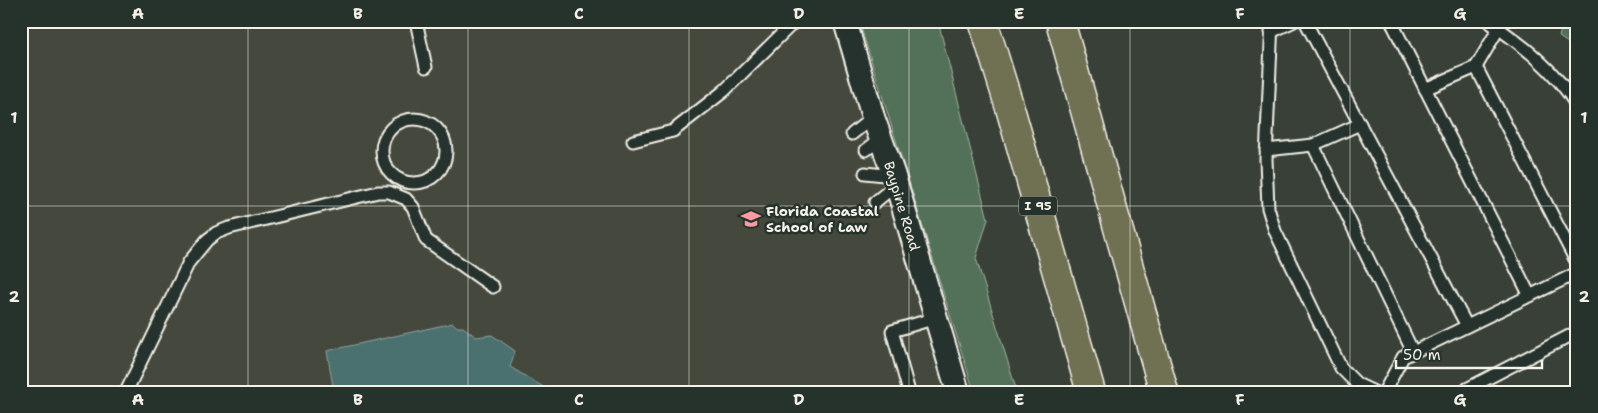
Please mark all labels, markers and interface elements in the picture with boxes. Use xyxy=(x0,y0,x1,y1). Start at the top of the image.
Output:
text: A xyxy=(132,3,144,24)
text: B xyxy=(353,3,363,24)
text: C xyxy=(574,3,584,24)
text: D xyxy=(793,3,805,24)
text: E xyxy=(1014,3,1024,24)
text: F xyxy=(1235,3,1245,24)
text: G xyxy=(1454,3,1467,24)
text: 1 xyxy=(10,107,18,128)
text: 1 xyxy=(1580,107,1588,128)
street label: Baypine Road xyxy=(880,159,924,253)
road number: I 95 xyxy=(1019,197,1057,216)
place label: Florida Coastal School of Law xyxy=(766,202,879,236)
school or university icon: Florida Coastal School of Law xyxy=(740,208,762,230)
text: 2 xyxy=(8,286,20,307)
text: 2 xyxy=(1578,286,1590,307)
scale bar xyxy=(1396,338,1542,370)
text: 50 m xyxy=(1403,345,1441,365)
text: A xyxy=(132,389,144,410)
text: B xyxy=(353,389,363,410)
text: C xyxy=(574,389,584,410)
text: D xyxy=(793,389,805,410)
text: E xyxy=(1014,389,1024,410)
text: F xyxy=(1235,389,1245,410)
text: G xyxy=(1454,389,1467,410)

